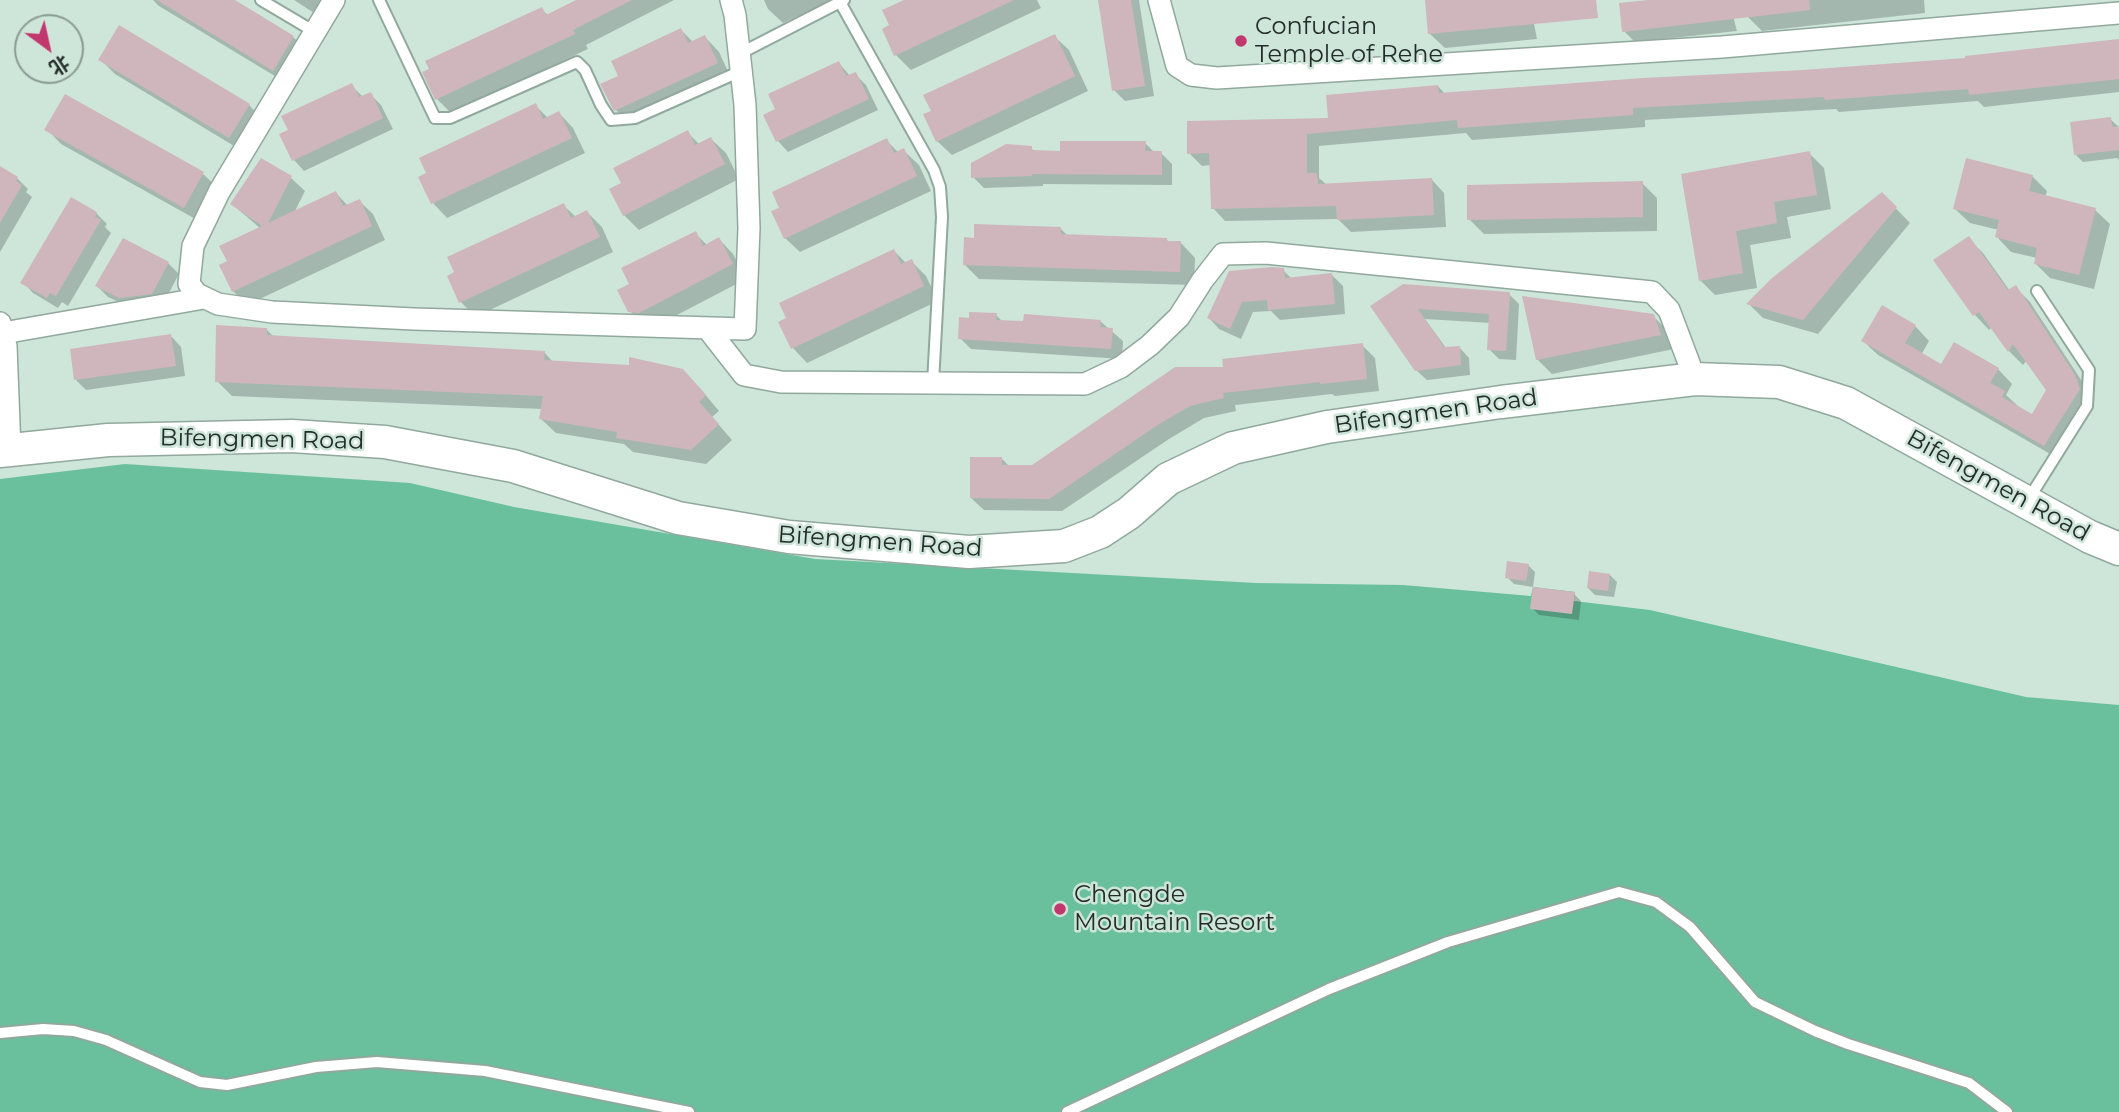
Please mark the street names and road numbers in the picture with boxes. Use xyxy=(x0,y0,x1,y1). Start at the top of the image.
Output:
street label: Bifengmen Road xyxy=(1333,383,1539,441)
street label: Bifengmen Road xyxy=(159,424,365,456)
street label: Bifengmen Road xyxy=(1901,424,2095,548)
street label: Bifengmen Road xyxy=(777,520,983,564)

